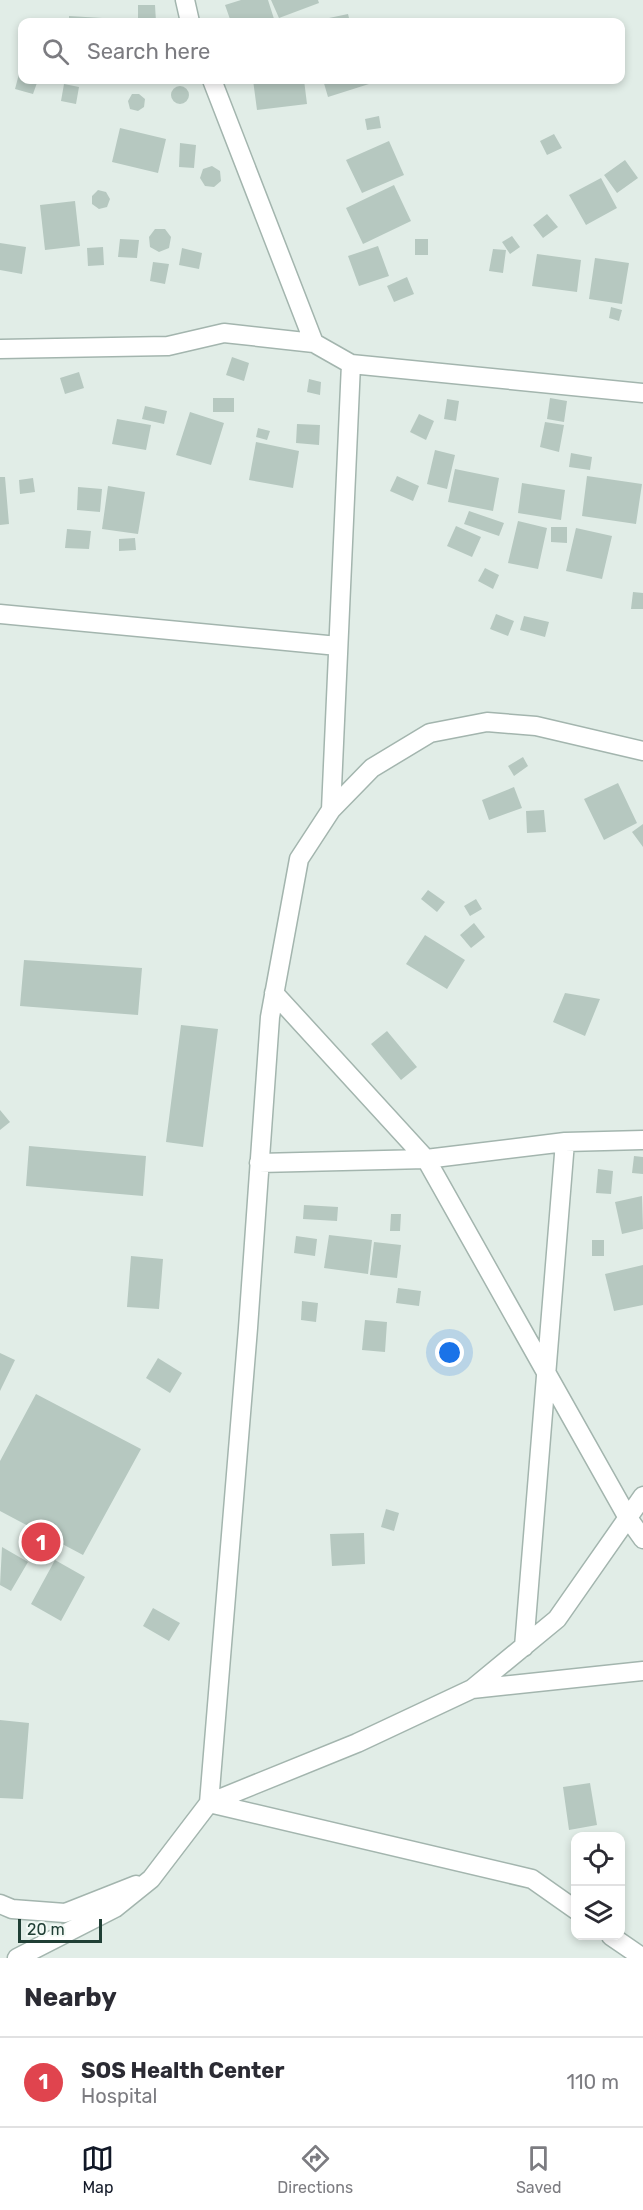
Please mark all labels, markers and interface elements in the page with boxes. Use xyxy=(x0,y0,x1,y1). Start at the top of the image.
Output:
search box xyxy=(18,18,625,84)
icon: search xyxy=(39,35,72,68)
text: Search here xyxy=(87,38,210,65)
your location xyxy=(435,1338,464,1367)
pin: 1 xyxy=(22,1520,60,1564)
map controls xyxy=(571,1832,625,1940)
button: locate xyxy=(571,1832,625,1886)
button: layers xyxy=(571,1886,625,1940)
scale bar xyxy=(18,1916,102,1944)
text: 20 m xyxy=(27,1920,65,1939)
text: Nearby xyxy=(24,1982,117,2013)
text: SOS Health Center xyxy=(81,2057,284,2084)
text: 1 xyxy=(39,2070,48,2094)
text: 110 m xyxy=(567,2070,619,2094)
text: Hospital xyxy=(81,2084,157,2108)
tab: Map xyxy=(81,2142,114,2197)
tab: Directions xyxy=(277,2142,353,2197)
tab: Saved xyxy=(516,2142,562,2197)

